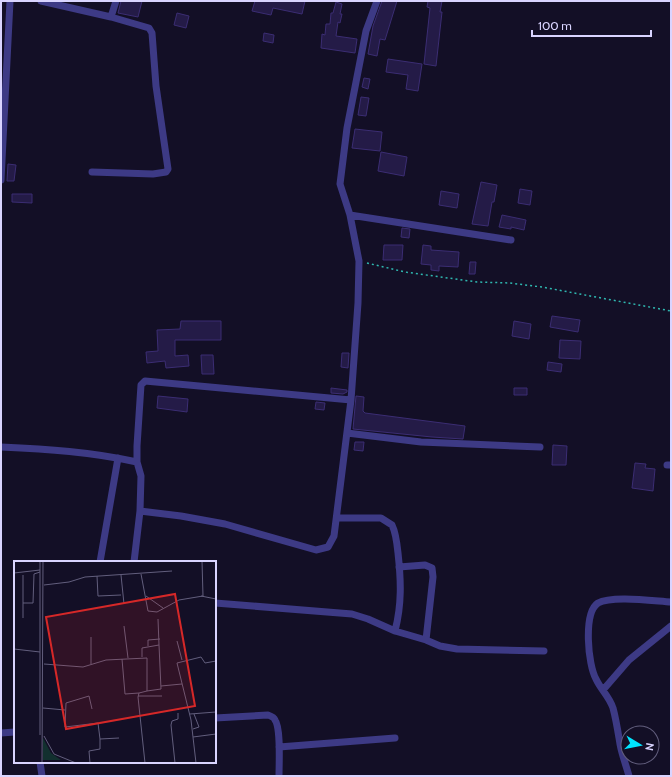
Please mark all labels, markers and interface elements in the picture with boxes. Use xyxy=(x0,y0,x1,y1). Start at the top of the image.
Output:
scale bar xyxy=(532,12,651,38)
text: 100 m xyxy=(538,18,572,33)
inset map xyxy=(14,561,216,763)
north arrow xyxy=(620,725,660,765)
text: N xyxy=(642,742,657,752)

